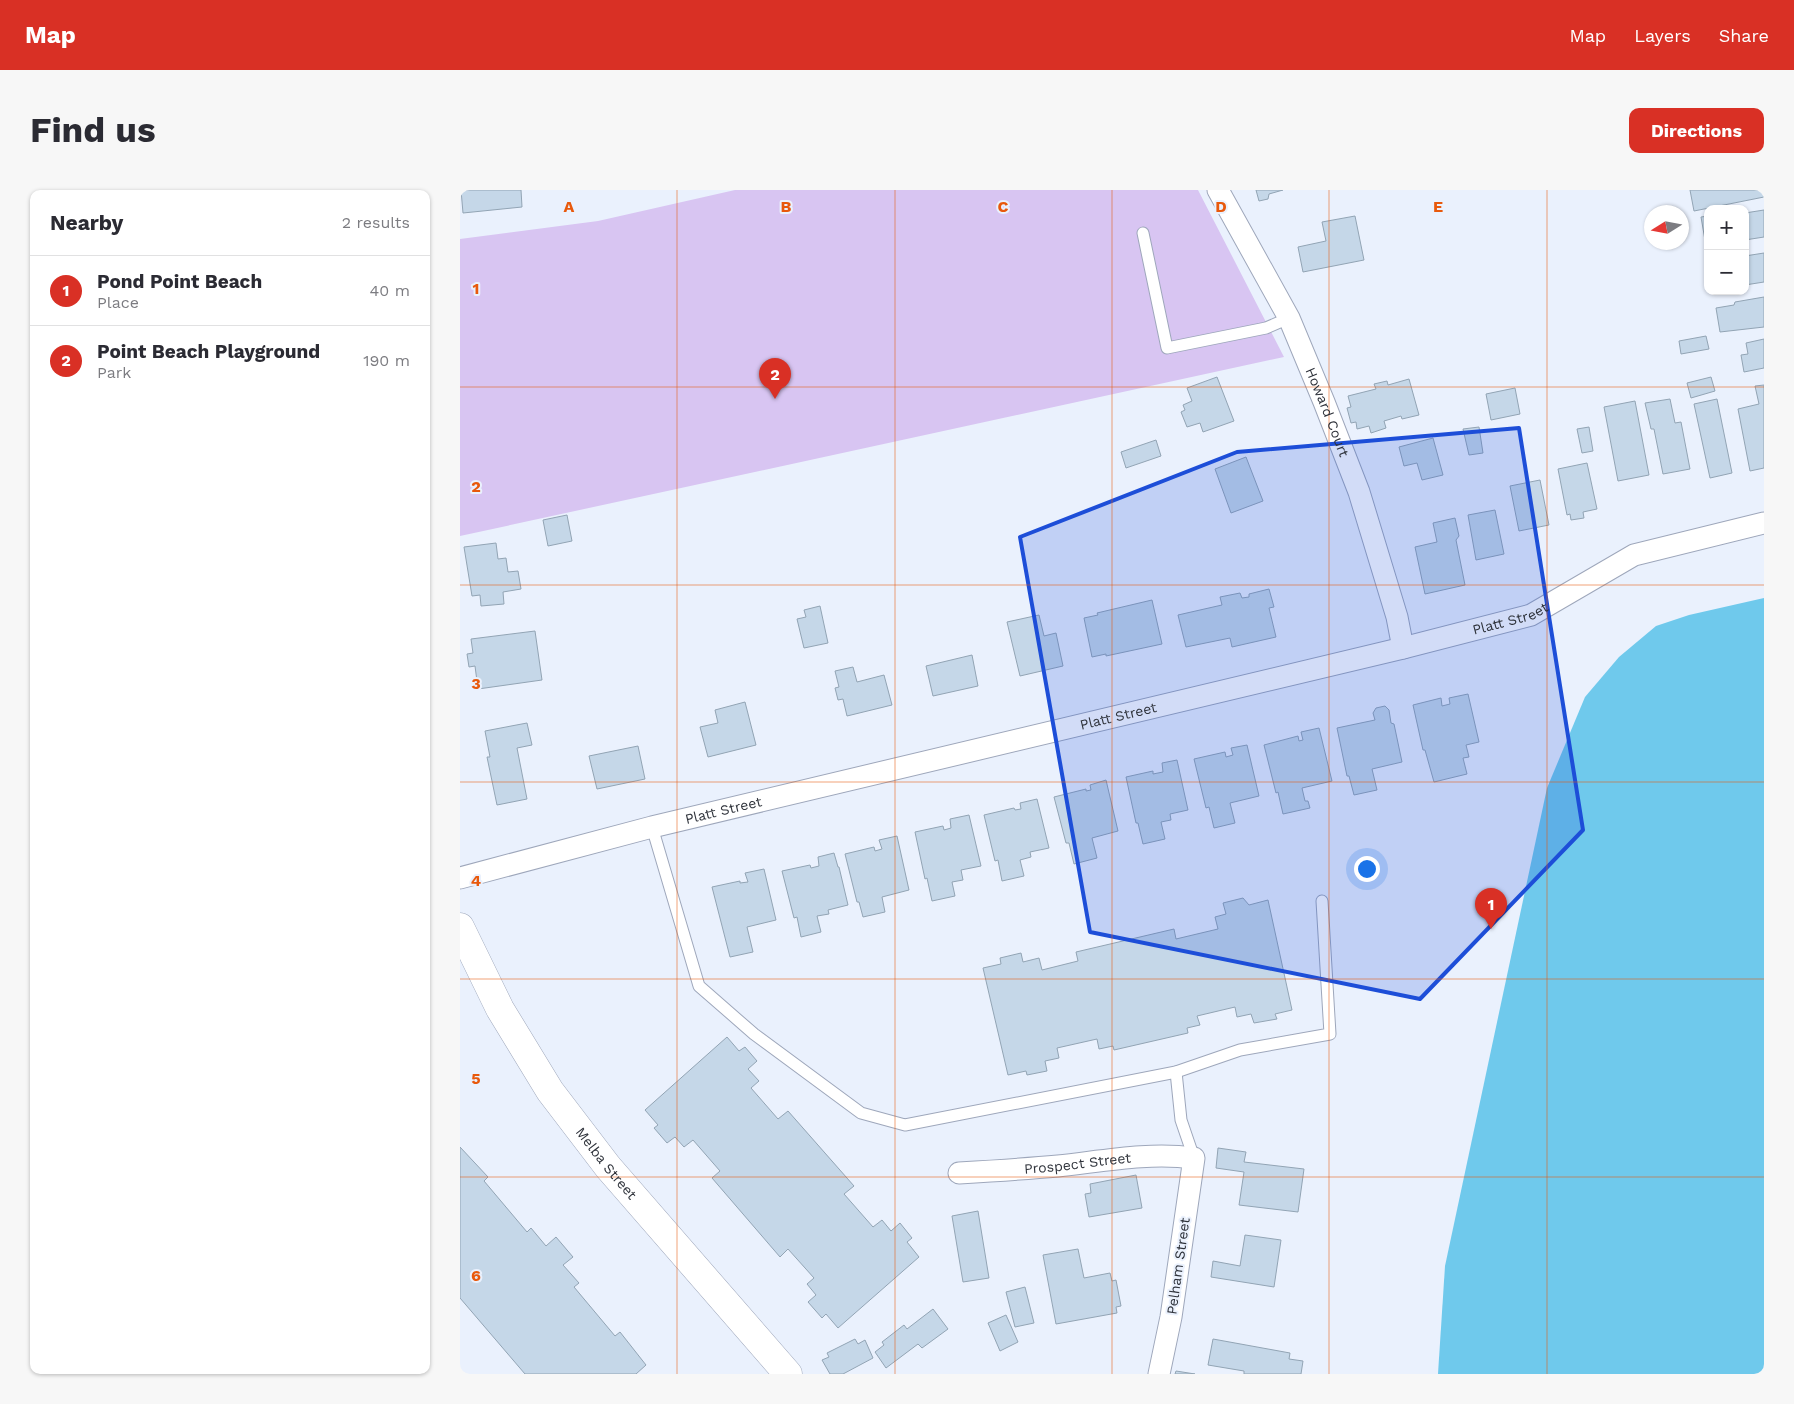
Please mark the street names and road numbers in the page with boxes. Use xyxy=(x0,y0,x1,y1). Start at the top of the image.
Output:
street label: Howard Court xyxy=(1302,365,1353,459)
street label: Platt Street xyxy=(1471,599,1551,638)
street label: Platt Street xyxy=(1078,699,1158,733)
street label: Platt Street xyxy=(683,793,763,827)
street label: Melba Street xyxy=(573,1124,640,1202)
street label: Prospect Street xyxy=(1024,1149,1132,1177)
street label: Pelham Street xyxy=(1163,1216,1193,1315)

